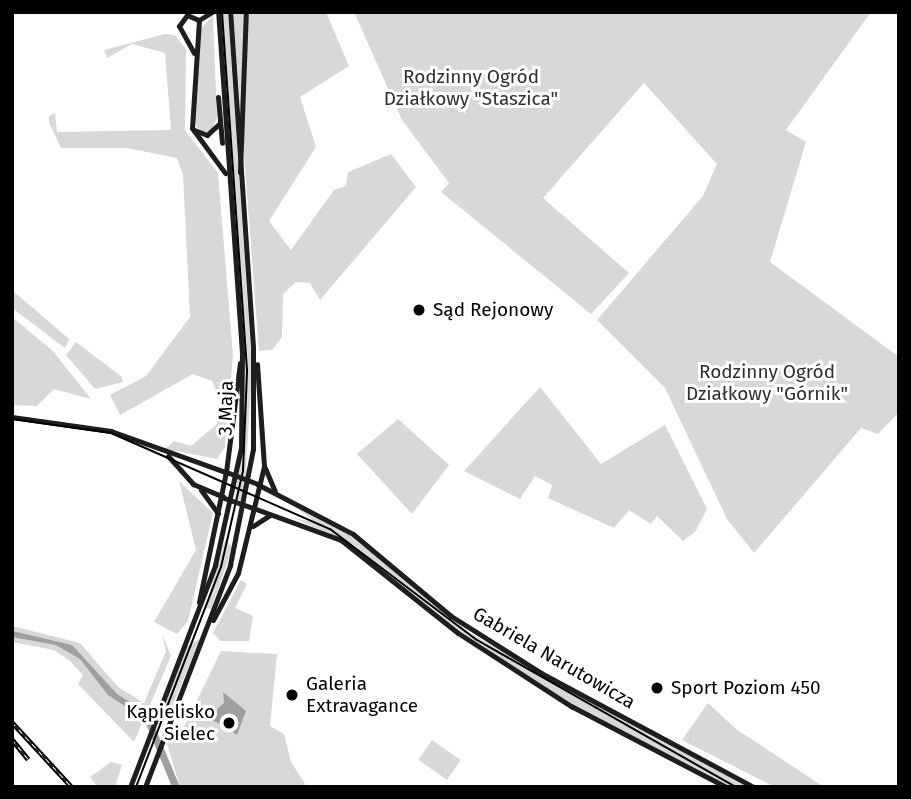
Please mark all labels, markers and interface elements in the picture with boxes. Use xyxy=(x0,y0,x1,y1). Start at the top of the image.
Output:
park label: Rodzinny Ogród Działkowy "Staszica" xyxy=(384,66,558,110)
place label: Sąd Rejonowy xyxy=(433,299,553,321)
marker: Sąd Rejonowy xyxy=(411,302,427,318)
park label: Rodzinny Ogród Działkowy "Górnik" xyxy=(686,361,848,405)
street label: 3 Maja xyxy=(214,380,238,436)
street label: Gabriela Narutowicza xyxy=(469,602,639,714)
place label: Galeria Extravagance xyxy=(306,673,418,717)
place label: Sport Poziom 450 xyxy=(671,677,821,699)
marker: Sport Poziom 450 xyxy=(649,680,665,696)
marker: Galeria Extravagance xyxy=(284,687,300,703)
place label: Kąpielisko Sielec xyxy=(126,701,215,745)
marker: Kąpielisko Sielec xyxy=(221,715,237,731)

